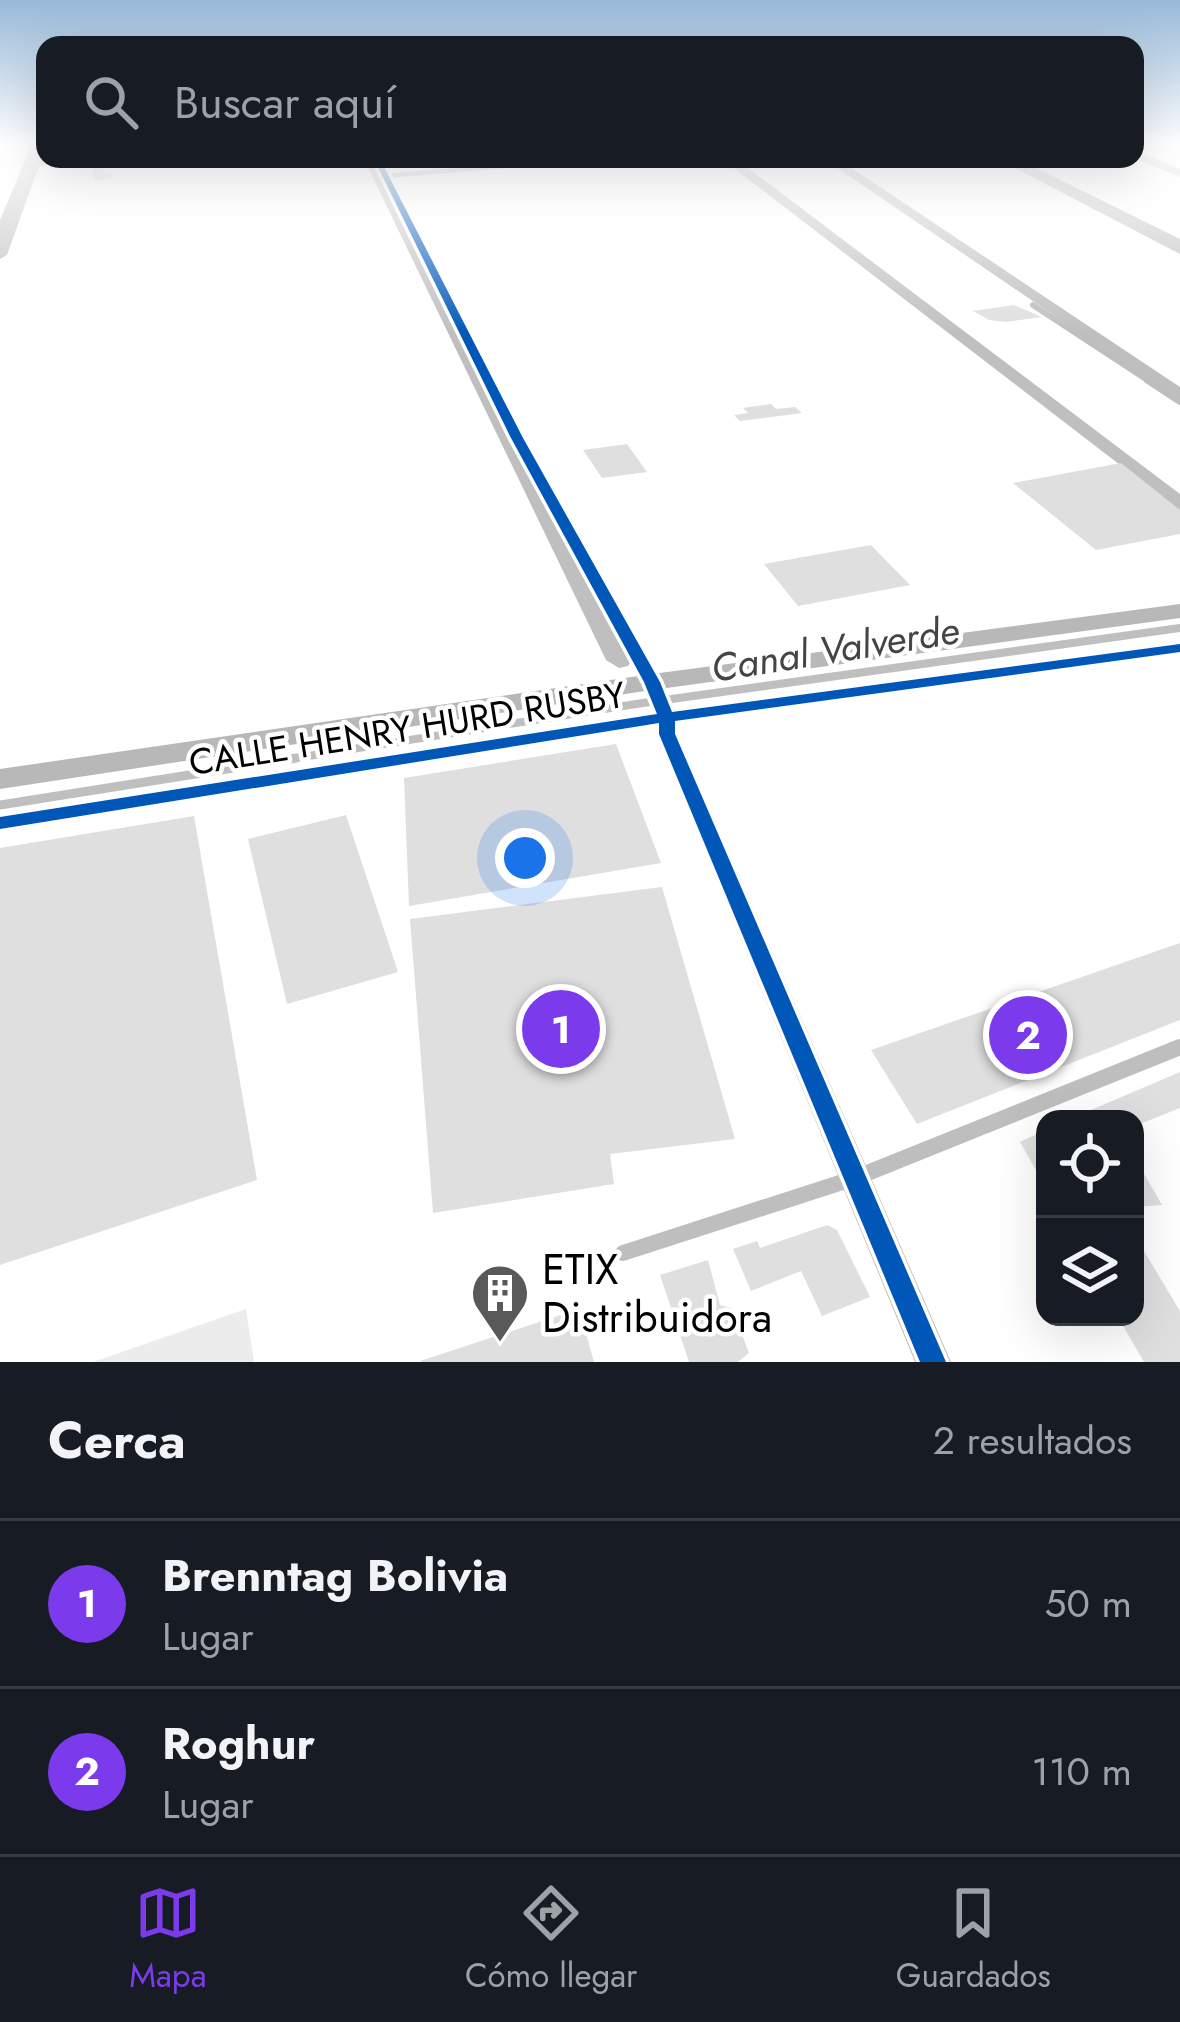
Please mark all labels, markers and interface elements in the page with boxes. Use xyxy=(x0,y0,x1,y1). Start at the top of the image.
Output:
search box xyxy=(36,36,1144,168)
icon: search xyxy=(78,69,144,135)
text: Buscar aquí xyxy=(174,70,396,135)
water label: Canal Valverde xyxy=(707,601,964,697)
street label: CALLE HENRY HURD RUSBY xyxy=(185,668,630,788)
your location xyxy=(495,828,555,888)
pin: 1 xyxy=(522,984,600,1074)
pin: 2 xyxy=(989,990,1067,1080)
map controls xyxy=(1036,1110,1144,1326)
button: locate xyxy=(1036,1110,1144,1218)
button: layers xyxy=(1036,1218,1144,1326)
place label: ETIX Distribuidora xyxy=(542,1239,772,1348)
building icon: ETIX Distribuidora xyxy=(469,1262,531,1344)
text: Cerca xyxy=(48,1403,186,1477)
text: 2 resultados xyxy=(933,1412,1132,1469)
text: Brenntag Bolivia xyxy=(162,1543,508,1608)
text: 1 xyxy=(77,1575,97,1632)
text: 50 m xyxy=(1044,1575,1132,1632)
text: Lugar xyxy=(162,1608,254,1665)
text: Roghur xyxy=(162,1711,315,1776)
text: 2 xyxy=(74,1743,100,1800)
text: 110 m xyxy=(1031,1743,1132,1800)
text: Lugar xyxy=(162,1776,254,1833)
tab: Mapa xyxy=(129,1880,207,1999)
tab: Cómo llegar xyxy=(465,1880,637,1999)
tab: Guardados xyxy=(896,1880,1051,1999)

